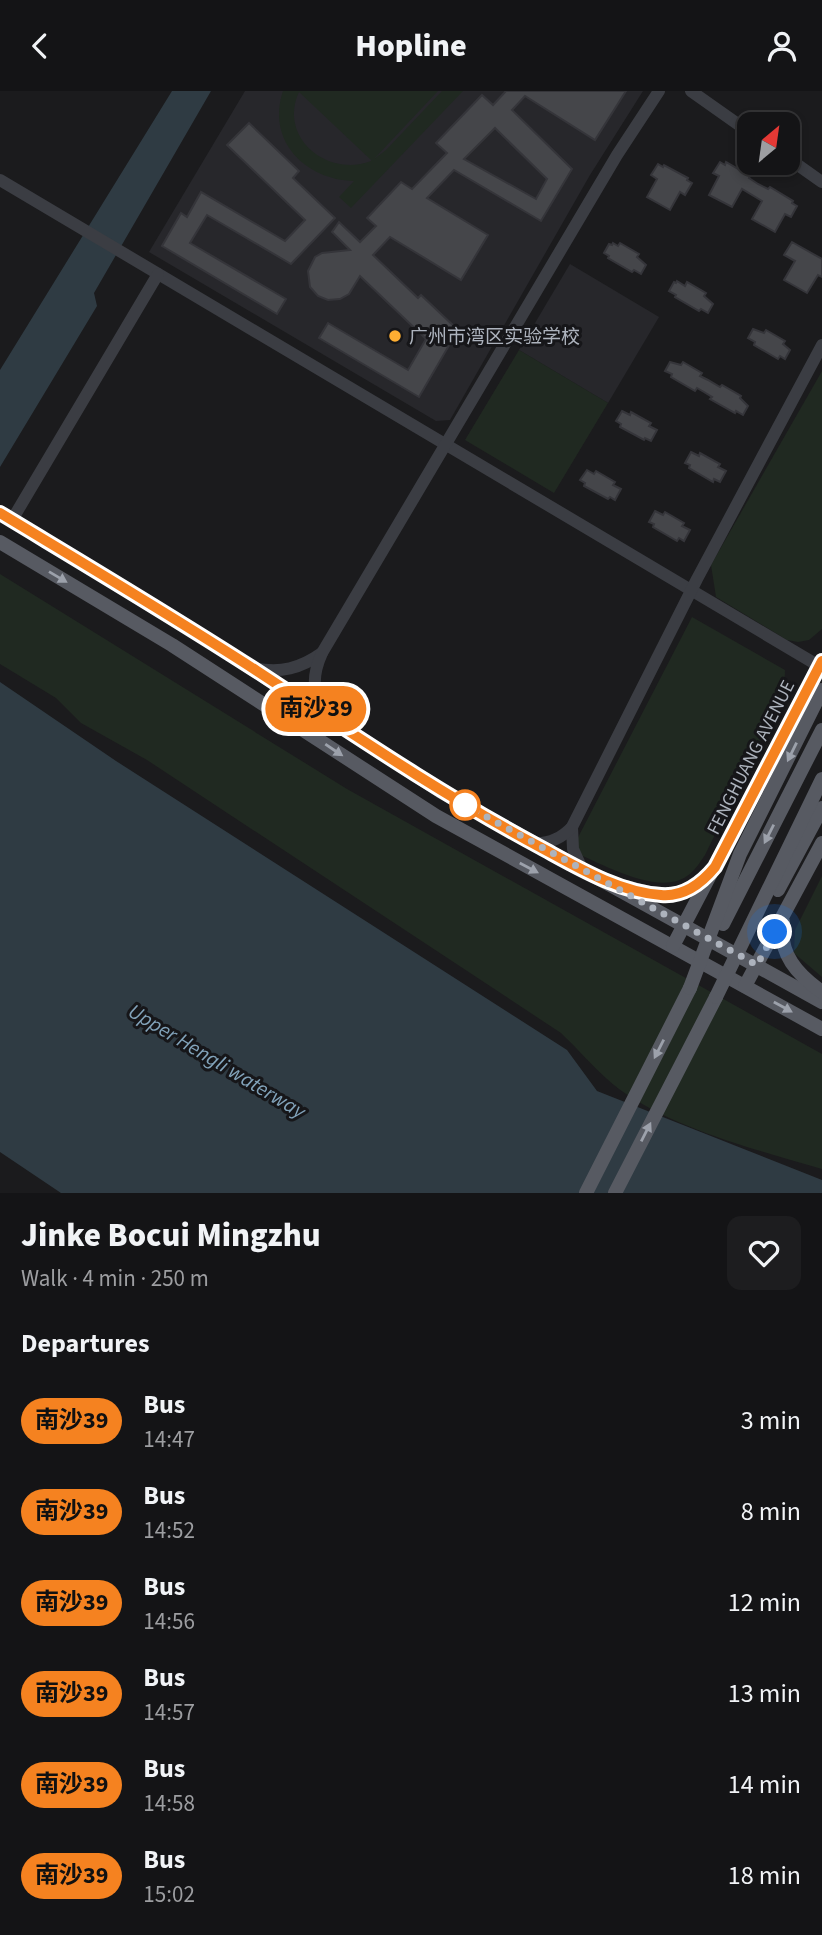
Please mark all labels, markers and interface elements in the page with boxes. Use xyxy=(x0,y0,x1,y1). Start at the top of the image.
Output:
text: Hopline xyxy=(355,23,467,69)
icon: back xyxy=(21,27,59,65)
icon: person xyxy=(763,27,801,65)
north arrow xyxy=(737,112,800,175)
map controls xyxy=(737,112,800,175)
place label: 广州市湾区实验学校 xyxy=(409,324,580,351)
marker: 广州市湾区实验学校 xyxy=(387,328,403,344)
one-way arrow xyxy=(49,571,68,583)
street label: FENGHUANG AVENUE xyxy=(701,676,802,840)
line badge: 南沙39 xyxy=(267,686,365,732)
text: 南沙39 xyxy=(279,691,353,726)
one-way arrow xyxy=(786,742,798,762)
one-way arrow xyxy=(325,743,343,757)
unlabelled marker xyxy=(450,790,480,820)
one-way arrow xyxy=(763,824,774,844)
one-way arrow xyxy=(519,862,539,873)
your location xyxy=(757,914,792,949)
water label: Upper Hengli waterway xyxy=(123,996,313,1127)
one-way arrow xyxy=(774,1001,793,1013)
one-way arrow xyxy=(654,1039,666,1059)
one-way arrow xyxy=(641,1122,652,1142)
text: Jinke Bocui Mingzhu xyxy=(21,1212,321,1259)
button: heart xyxy=(727,1216,801,1290)
text: Walk · 4 min · 250 m xyxy=(21,1262,209,1295)
text: Departures xyxy=(21,1325,149,1362)
text: Bus xyxy=(143,1386,185,1423)
text: 3 min xyxy=(741,1402,801,1439)
text: 南沙39 xyxy=(35,1403,108,1438)
text: 14:47 xyxy=(143,1423,195,1456)
text: Bus xyxy=(143,1477,185,1514)
text: 8 min xyxy=(741,1493,801,1530)
text: 南沙39 xyxy=(35,1494,108,1529)
text: 14:52 xyxy=(143,1514,195,1547)
text: Bus xyxy=(143,1568,185,1605)
text: 12 min xyxy=(728,1584,801,1621)
text: 南沙39 xyxy=(35,1585,108,1620)
text: 14:56 xyxy=(143,1605,195,1638)
text: Bus xyxy=(143,1659,185,1696)
text: 13 min xyxy=(728,1675,801,1712)
text: 南沙39 xyxy=(35,1676,108,1711)
text: 14:57 xyxy=(143,1696,195,1729)
text: Bus xyxy=(143,1750,185,1787)
text: 14 min xyxy=(728,1766,801,1803)
text: 南沙39 xyxy=(35,1767,108,1802)
text: 14:58 xyxy=(143,1787,195,1820)
text: Bus xyxy=(143,1841,185,1878)
text: 18 min xyxy=(728,1857,801,1894)
text: 南沙39 xyxy=(35,1858,108,1893)
text: 15:02 xyxy=(143,1878,195,1911)

